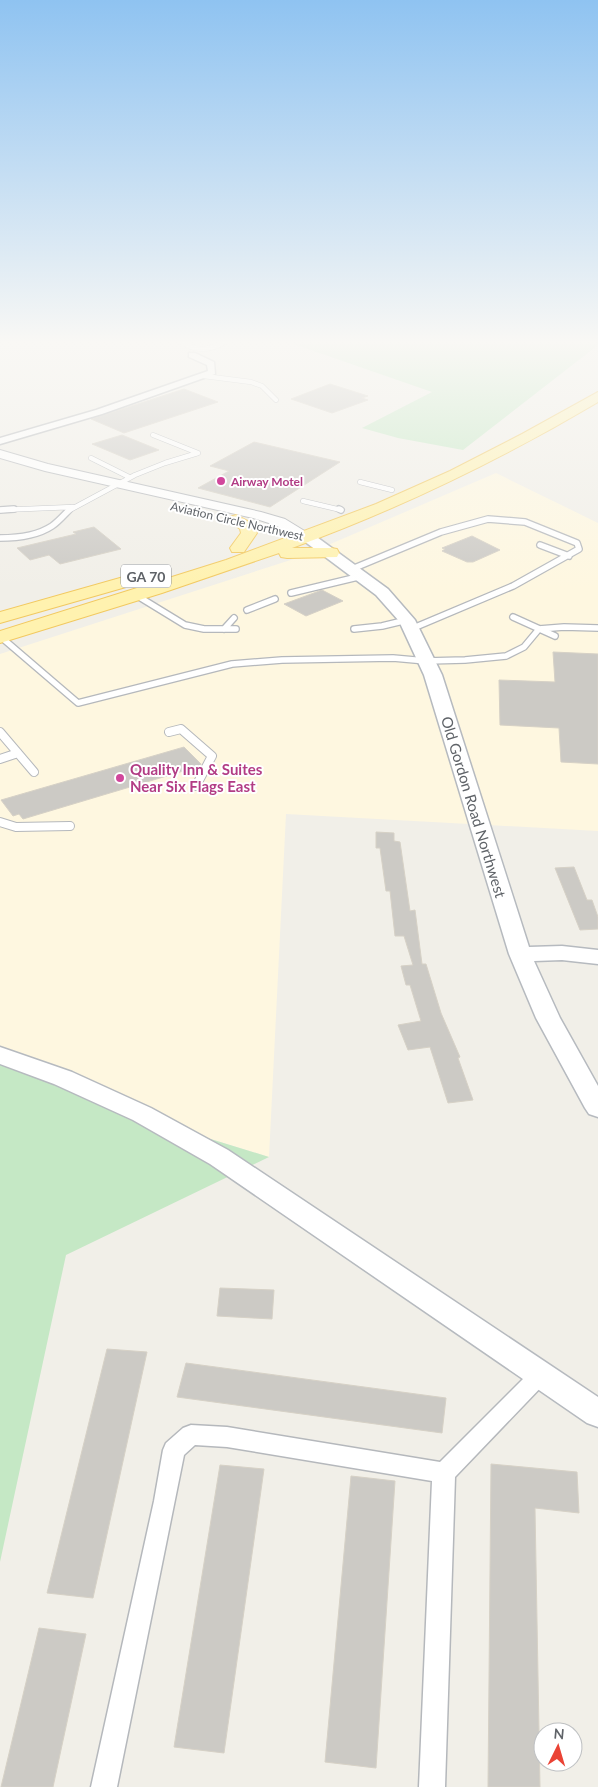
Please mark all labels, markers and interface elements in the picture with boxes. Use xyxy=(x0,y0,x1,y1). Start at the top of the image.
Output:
place label: Airway Motel xyxy=(230,474,303,489)
marker: Airway Motel xyxy=(215,475,227,487)
street label: Aviation Circle Northwest xyxy=(169,498,306,544)
road number: GA 70 xyxy=(121,564,171,588)
street label: Old Gordon Road Northwest xyxy=(438,714,510,900)
place label: Quality Inn & Suites Near Six Flags East xyxy=(130,760,263,795)
marker: Quality Inn & Suites Near Six Flags East xyxy=(114,772,126,784)
north arrow xyxy=(533,1722,583,1772)
text: N xyxy=(553,1725,565,1742)

